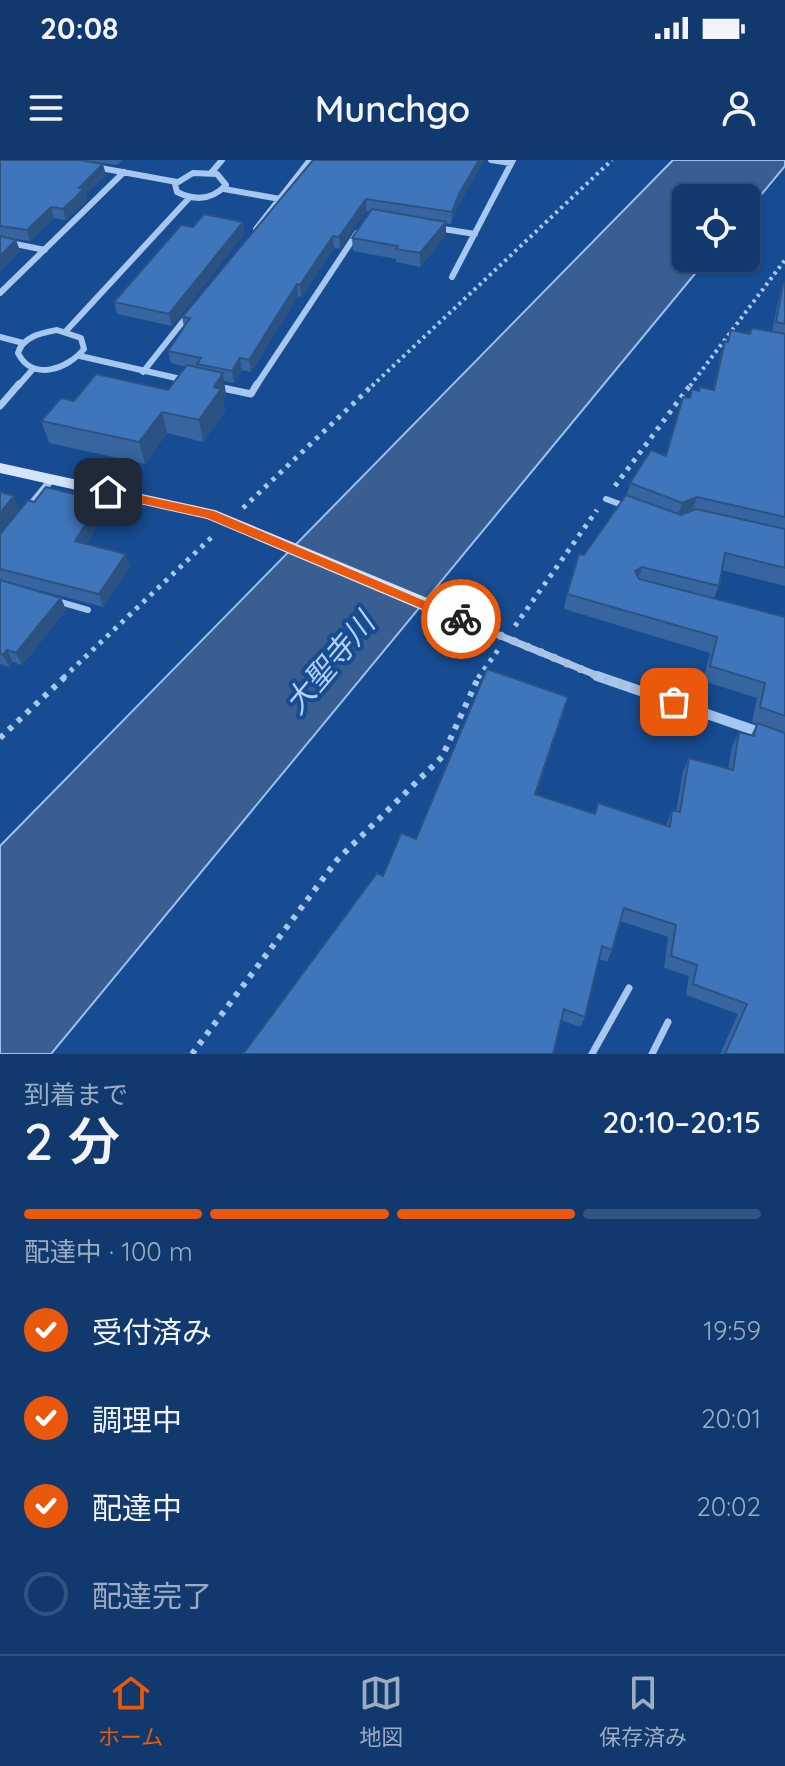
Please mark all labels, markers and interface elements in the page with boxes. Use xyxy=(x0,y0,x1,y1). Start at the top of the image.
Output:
text: 20:08 xyxy=(40,9,119,47)
icon: menu xyxy=(24,86,68,130)
text: Munchgo xyxy=(315,86,470,131)
icon: person xyxy=(717,86,761,130)
map controls xyxy=(672,184,760,272)
button: locate xyxy=(672,184,760,272)
pin xyxy=(74,458,142,526)
icon: home xyxy=(86,470,130,514)
courier xyxy=(421,579,501,659)
icon: bike xyxy=(439,597,483,641)
water label: 大聖寺川 xyxy=(276,603,384,721)
pin xyxy=(640,668,708,736)
icon: bag xyxy=(652,680,696,724)
text: 到着まで xyxy=(24,1078,128,1111)
text: 20:10–20:15 xyxy=(602,1103,761,1141)
text: 2 分 xyxy=(24,1108,120,1173)
text: 配達中 · 100 m xyxy=(24,1235,193,1268)
icon: check xyxy=(24,1308,68,1352)
text: 受付済み xyxy=(92,1313,212,1351)
text: 19:59 xyxy=(703,1314,761,1347)
icon: check xyxy=(24,1396,68,1440)
text: 調理中 xyxy=(92,1401,182,1439)
text: 20:01 xyxy=(701,1402,761,1435)
icon: check xyxy=(24,1484,68,1528)
text: 配達中 xyxy=(92,1489,182,1527)
text: 20:02 xyxy=(696,1490,761,1523)
text: 配達完了 xyxy=(92,1577,212,1615)
tab: ホーム xyxy=(98,1671,163,1751)
tab: 地図 xyxy=(359,1671,403,1751)
tab: 保存済み xyxy=(599,1671,687,1751)

